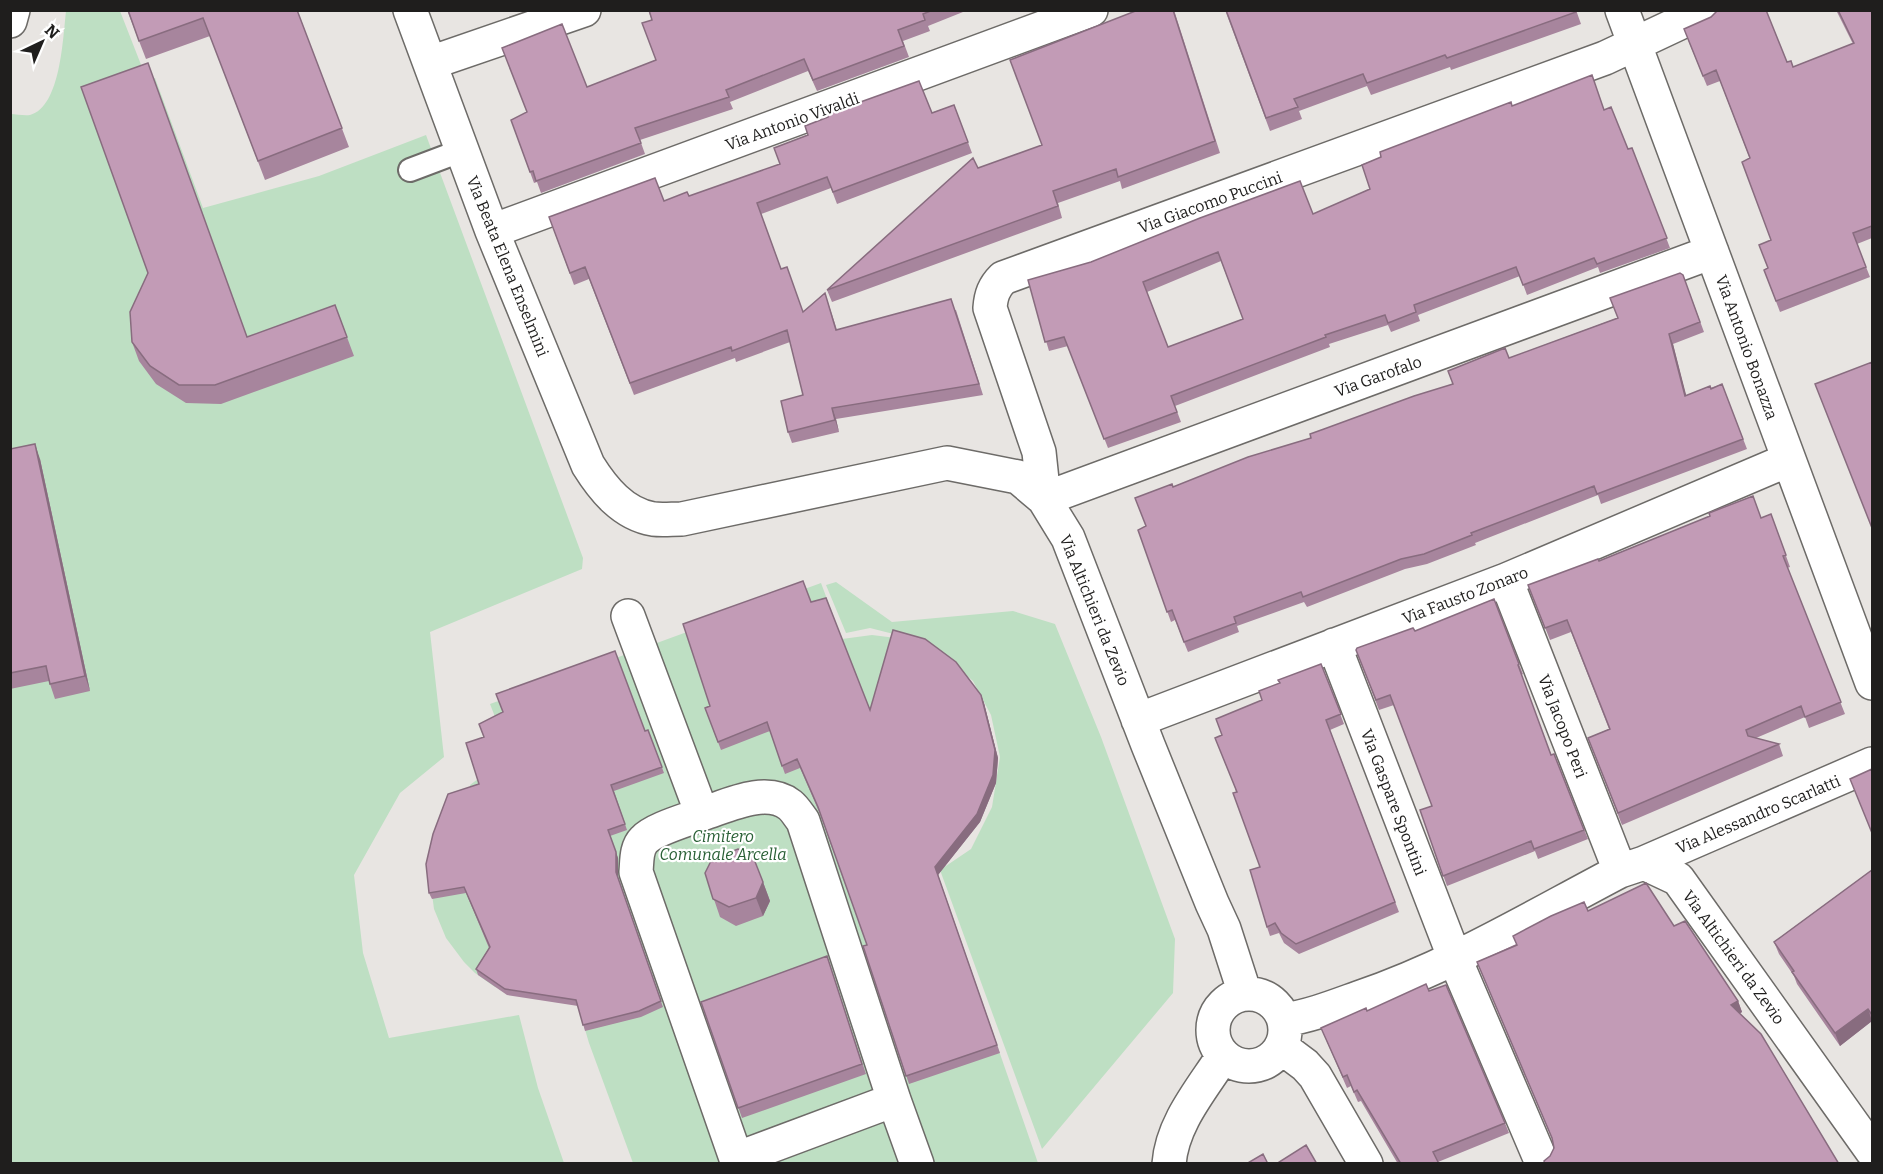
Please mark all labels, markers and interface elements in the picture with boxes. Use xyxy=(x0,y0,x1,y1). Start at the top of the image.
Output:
north arrow xyxy=(12,12,72,72)
text: N xyxy=(41,20,63,43)
street label: Via Antonio Vivaldi xyxy=(723,88,862,154)
street label: Via Giacomo Puccini xyxy=(1136,168,1285,237)
street label: Via Beata Elena Enselmini xyxy=(463,173,553,360)
street label: Via Antonio Bonazza xyxy=(1712,272,1782,422)
street label: Via Garofalo xyxy=(1332,352,1424,401)
street label: Via Altichieri da Zevio xyxy=(1056,532,1134,688)
street label: Via Fausto Zonaro xyxy=(1400,563,1531,628)
street label: Via Jacopo Peri xyxy=(1534,672,1591,781)
street label: Via Gaspare Spontini xyxy=(1357,726,1430,878)
street label: Via Alessandro Scarlatti xyxy=(1673,771,1843,858)
park label: Cimitero Comunale Arcella xyxy=(659,827,787,864)
street label: Via Altichieri da Zevio xyxy=(1679,887,1789,1028)

